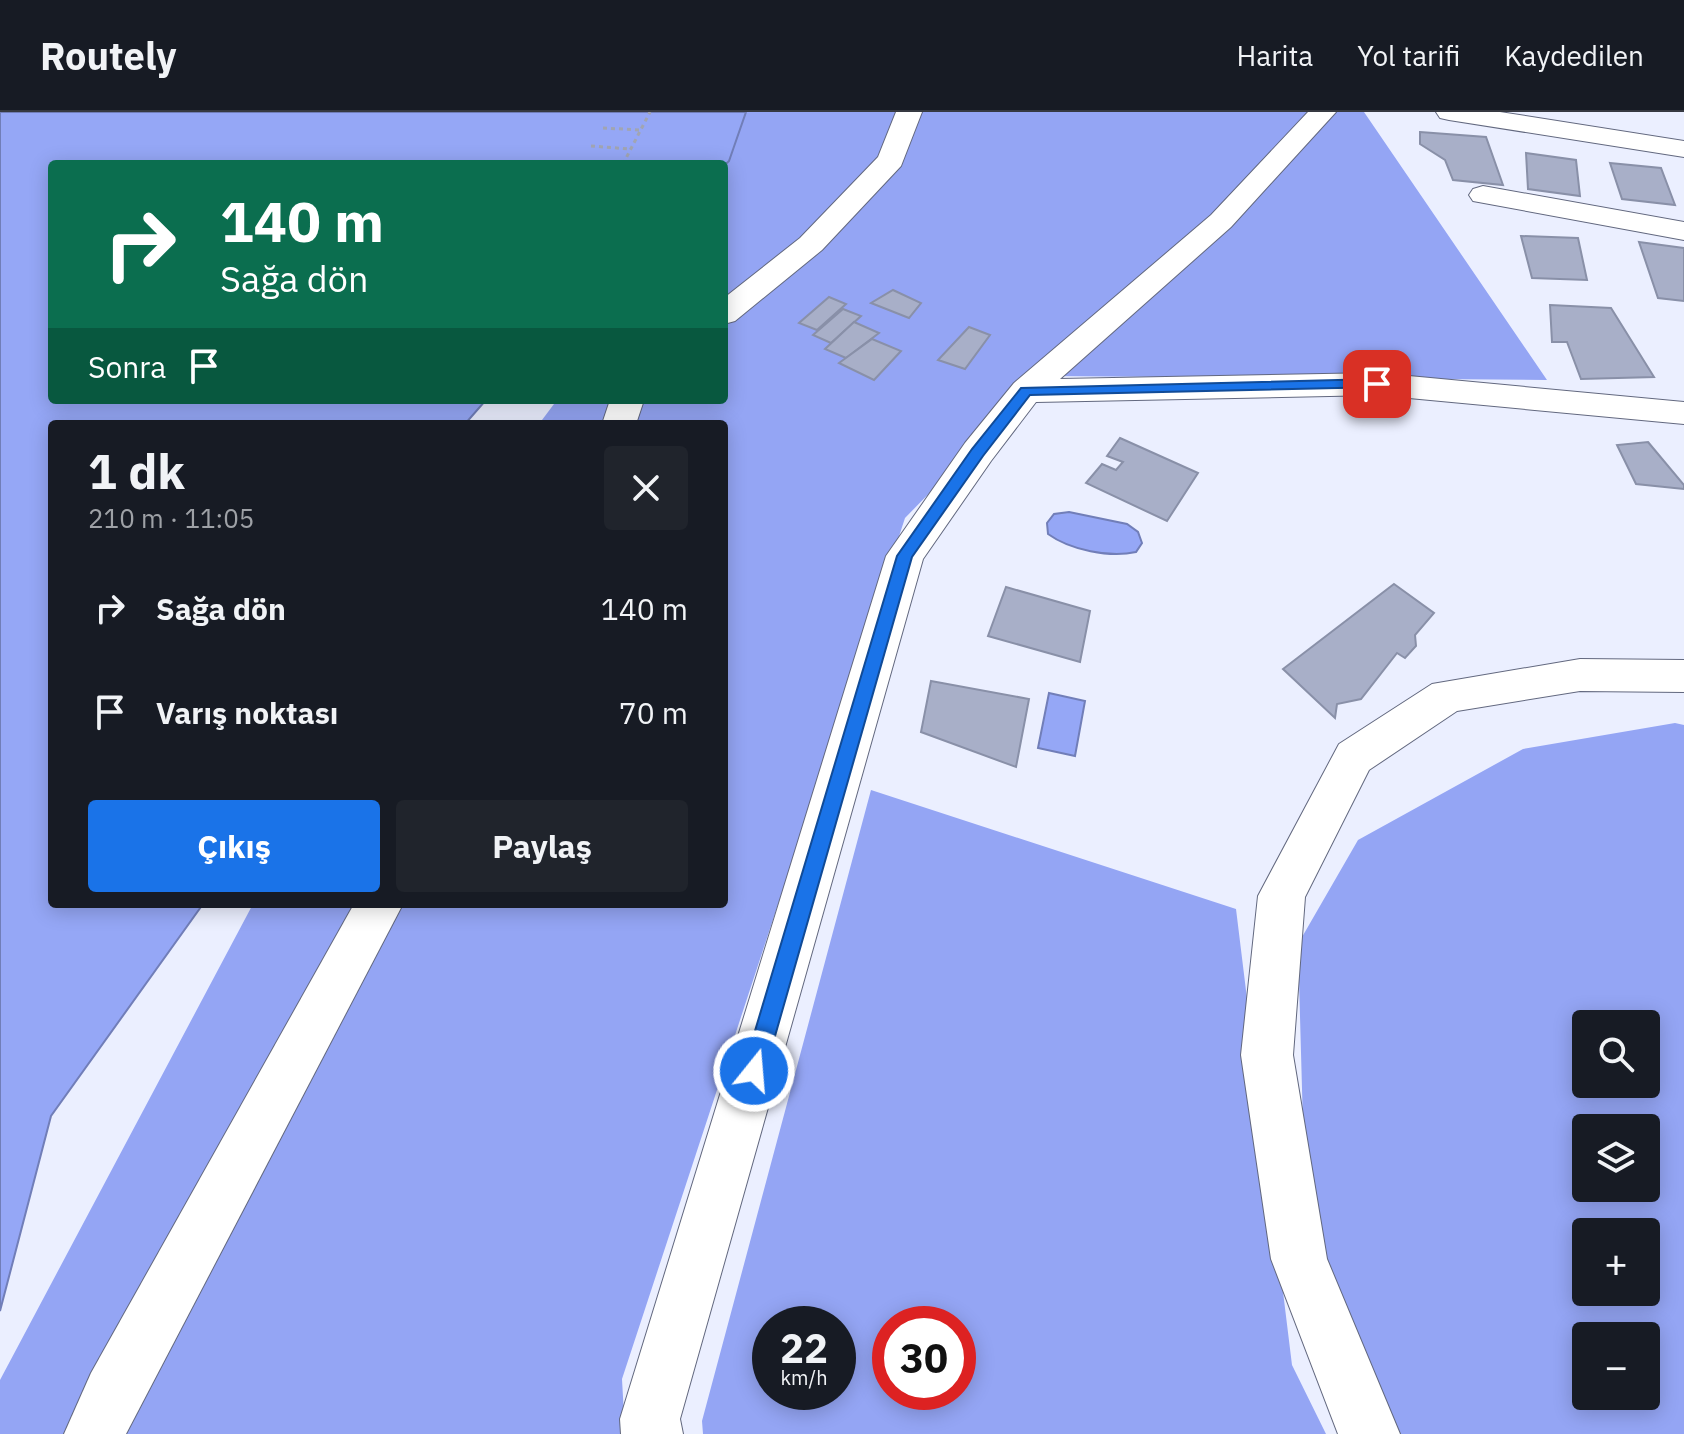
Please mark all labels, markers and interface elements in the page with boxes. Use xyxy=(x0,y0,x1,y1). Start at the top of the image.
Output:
text: Routely xyxy=(40,31,176,80)
text: Harita xyxy=(1236,37,1313,74)
text: Yol tarifi xyxy=(1357,37,1460,74)
text: Kaydedilen xyxy=(1504,37,1644,74)
text: 140 m xyxy=(220,185,384,257)
icon: right xyxy=(88,192,192,296)
text: Sağa dön xyxy=(220,255,368,302)
icon: arrive xyxy=(182,344,226,388)
text: Sonra xyxy=(88,347,166,386)
pin xyxy=(1343,350,1411,418)
icon: arrive xyxy=(1355,362,1399,406)
text: 1 dk xyxy=(88,440,185,502)
button: close xyxy=(604,446,688,530)
text: 210 m · 11:05 xyxy=(88,501,254,535)
icon: right xyxy=(88,586,132,630)
text: Sağa dön xyxy=(156,589,286,628)
text: 140 m xyxy=(601,589,688,628)
icon: arrive xyxy=(88,690,132,734)
text: Varış noktası xyxy=(156,693,338,732)
text: 70 m xyxy=(619,693,688,732)
button: Çıkış xyxy=(88,800,380,892)
button: Paylaş xyxy=(396,800,688,892)
map controls xyxy=(1572,1010,1660,1410)
button: search xyxy=(1572,1010,1660,1098)
position arrow xyxy=(712,1029,796,1113)
button: layers xyxy=(1572,1114,1660,1202)
button: + xyxy=(1572,1218,1660,1306)
speed limit sign: 30 xyxy=(872,1306,976,1410)
text: 22 xyxy=(780,1322,828,1374)
button: − xyxy=(1572,1322,1660,1410)
text: km/h xyxy=(780,1364,828,1391)

